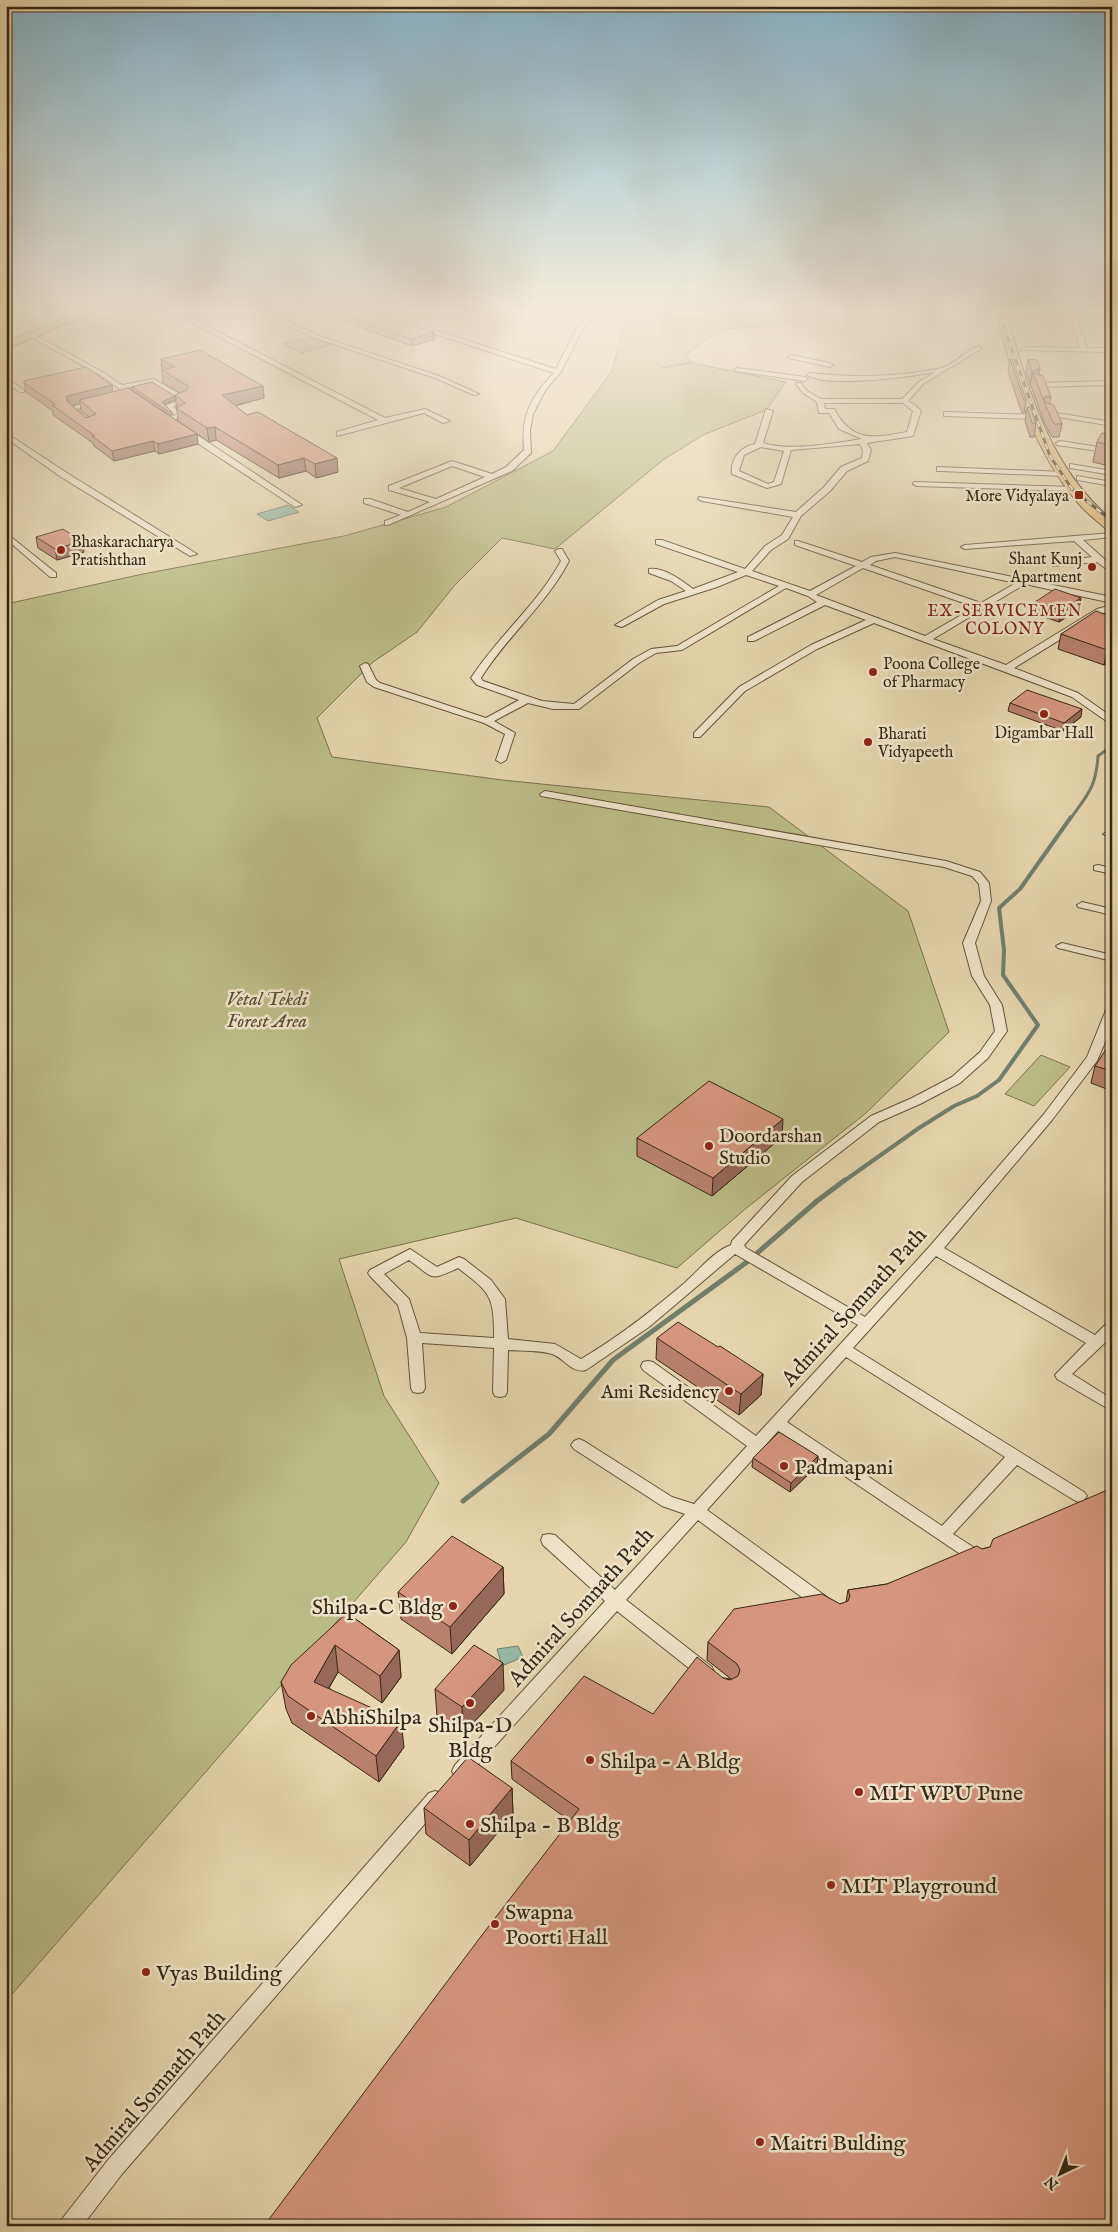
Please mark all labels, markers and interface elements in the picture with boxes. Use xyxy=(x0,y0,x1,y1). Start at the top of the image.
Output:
place label: More Vidyalaya xyxy=(965,487,1069,507)
marker: More Vidyalaya xyxy=(1073,489,1085,501)
place label: Bhaskaracharya Pratishthan xyxy=(71,533,174,571)
marker: Bhaskaracharya Pratishthan xyxy=(55,544,67,556)
place label: Shant Kunj Apartment xyxy=(1009,550,1083,588)
marker: Shant Kunj Apartment xyxy=(1086,561,1098,573)
district label: EX-SERVICEMEN COLONY xyxy=(928,602,1082,640)
place label: Poona College of Pharmacy xyxy=(883,655,980,693)
marker: Poona College of Pharmacy xyxy=(867,666,879,678)
marker: Digambar Hall xyxy=(1038,708,1050,720)
place label: Digambar Hall xyxy=(994,724,1094,744)
place label: Bharati Vidyapeeth xyxy=(877,725,954,763)
marker: Bharati Vidyapeeth xyxy=(862,736,874,748)
park label: Vetal Tekdi Forest Area xyxy=(226,988,309,1034)
place label: Doordarshan Studio xyxy=(719,1125,822,1171)
marker: Doordarshan Studio xyxy=(703,1140,715,1152)
street label: Admiral Somnath Path xyxy=(775,1222,934,1393)
place label: Ami Residency xyxy=(600,1381,720,1405)
marker: Ami Residency xyxy=(723,1385,735,1397)
place label: Padmapani xyxy=(794,1454,893,1482)
marker: Padmapani xyxy=(778,1460,790,1472)
street label: Admiral Somnath Path xyxy=(502,1522,661,1693)
place label: Shilpa-C Bldg xyxy=(312,1594,444,1622)
marker: Shilpa-C Bldg xyxy=(447,1600,459,1612)
marker: Shilpa-D Bldg xyxy=(464,1697,476,1709)
place label: AbhiShilpa xyxy=(320,1704,422,1732)
marker: AbhiShilpa xyxy=(305,1710,317,1722)
place label: Shilpa-D Bldg xyxy=(428,1712,512,1765)
place label: Shilpa - A Bldg xyxy=(600,1748,741,1776)
marker: Shilpa - A Bldg xyxy=(584,1754,596,1766)
place label: MIT WPU Pune xyxy=(869,1780,1023,1808)
marker: MIT WPU Pune xyxy=(853,1786,865,1798)
place label: Shilpa - B Bldg xyxy=(480,1812,621,1840)
marker: Shilpa - B Bldg xyxy=(464,1818,476,1830)
place label: MIT Playground xyxy=(841,1873,997,1901)
marker: MIT Playground xyxy=(825,1879,837,1891)
place label: Swapna Poorti Hall xyxy=(505,1899,608,1952)
marker: Swapna Poorti Hall xyxy=(489,1918,501,1930)
place label: Vyas Building xyxy=(155,1960,283,1988)
marker: Vyas Building xyxy=(140,1966,152,1978)
street label: Admiral Somnath Path xyxy=(76,2005,232,2178)
place label: Maitri Bulding xyxy=(770,2130,907,2158)
marker: Maitri Bulding xyxy=(754,2136,766,2148)
north arrow xyxy=(1036,2150,1086,2200)
text: N xyxy=(1041,2172,1063,2194)

